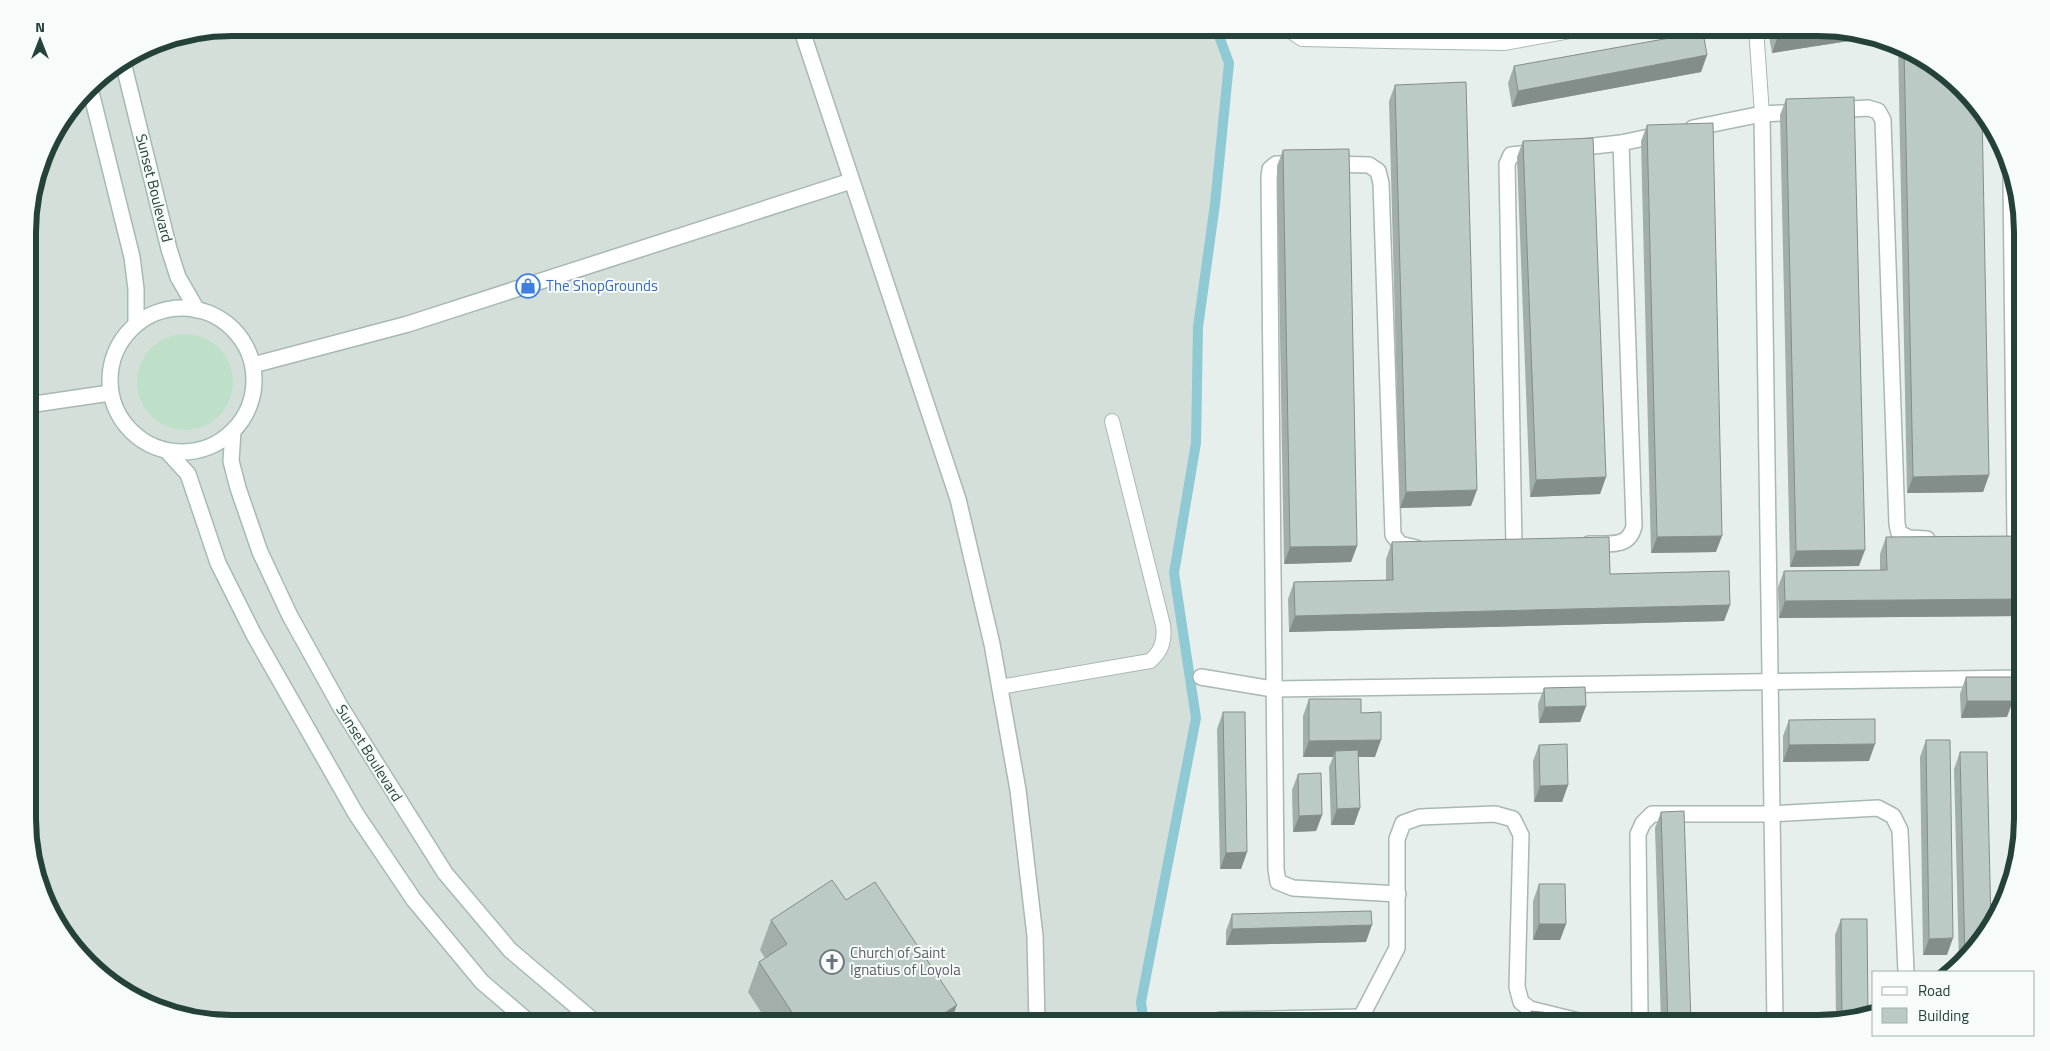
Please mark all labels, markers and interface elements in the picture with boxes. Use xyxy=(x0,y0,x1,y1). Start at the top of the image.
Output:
north arrow xyxy=(15,15,65,65)
text: N xyxy=(35,16,45,37)
street label: Sunset Boulevard xyxy=(130,131,179,244)
shop icon: The ShopGrounds xyxy=(515,273,541,299)
place label: The ShopGrounds xyxy=(546,274,658,297)
street label: Sunset Boulevard xyxy=(330,700,409,806)
place label: Church of Saint Ignatius of Loyola xyxy=(850,941,961,981)
church icon: Church of Saint Ignatius of Loyola xyxy=(819,949,845,975)
legend xyxy=(1872,971,2035,1036)
text: Road xyxy=(1918,979,1950,1002)
text: Building xyxy=(1918,1004,1969,1027)

